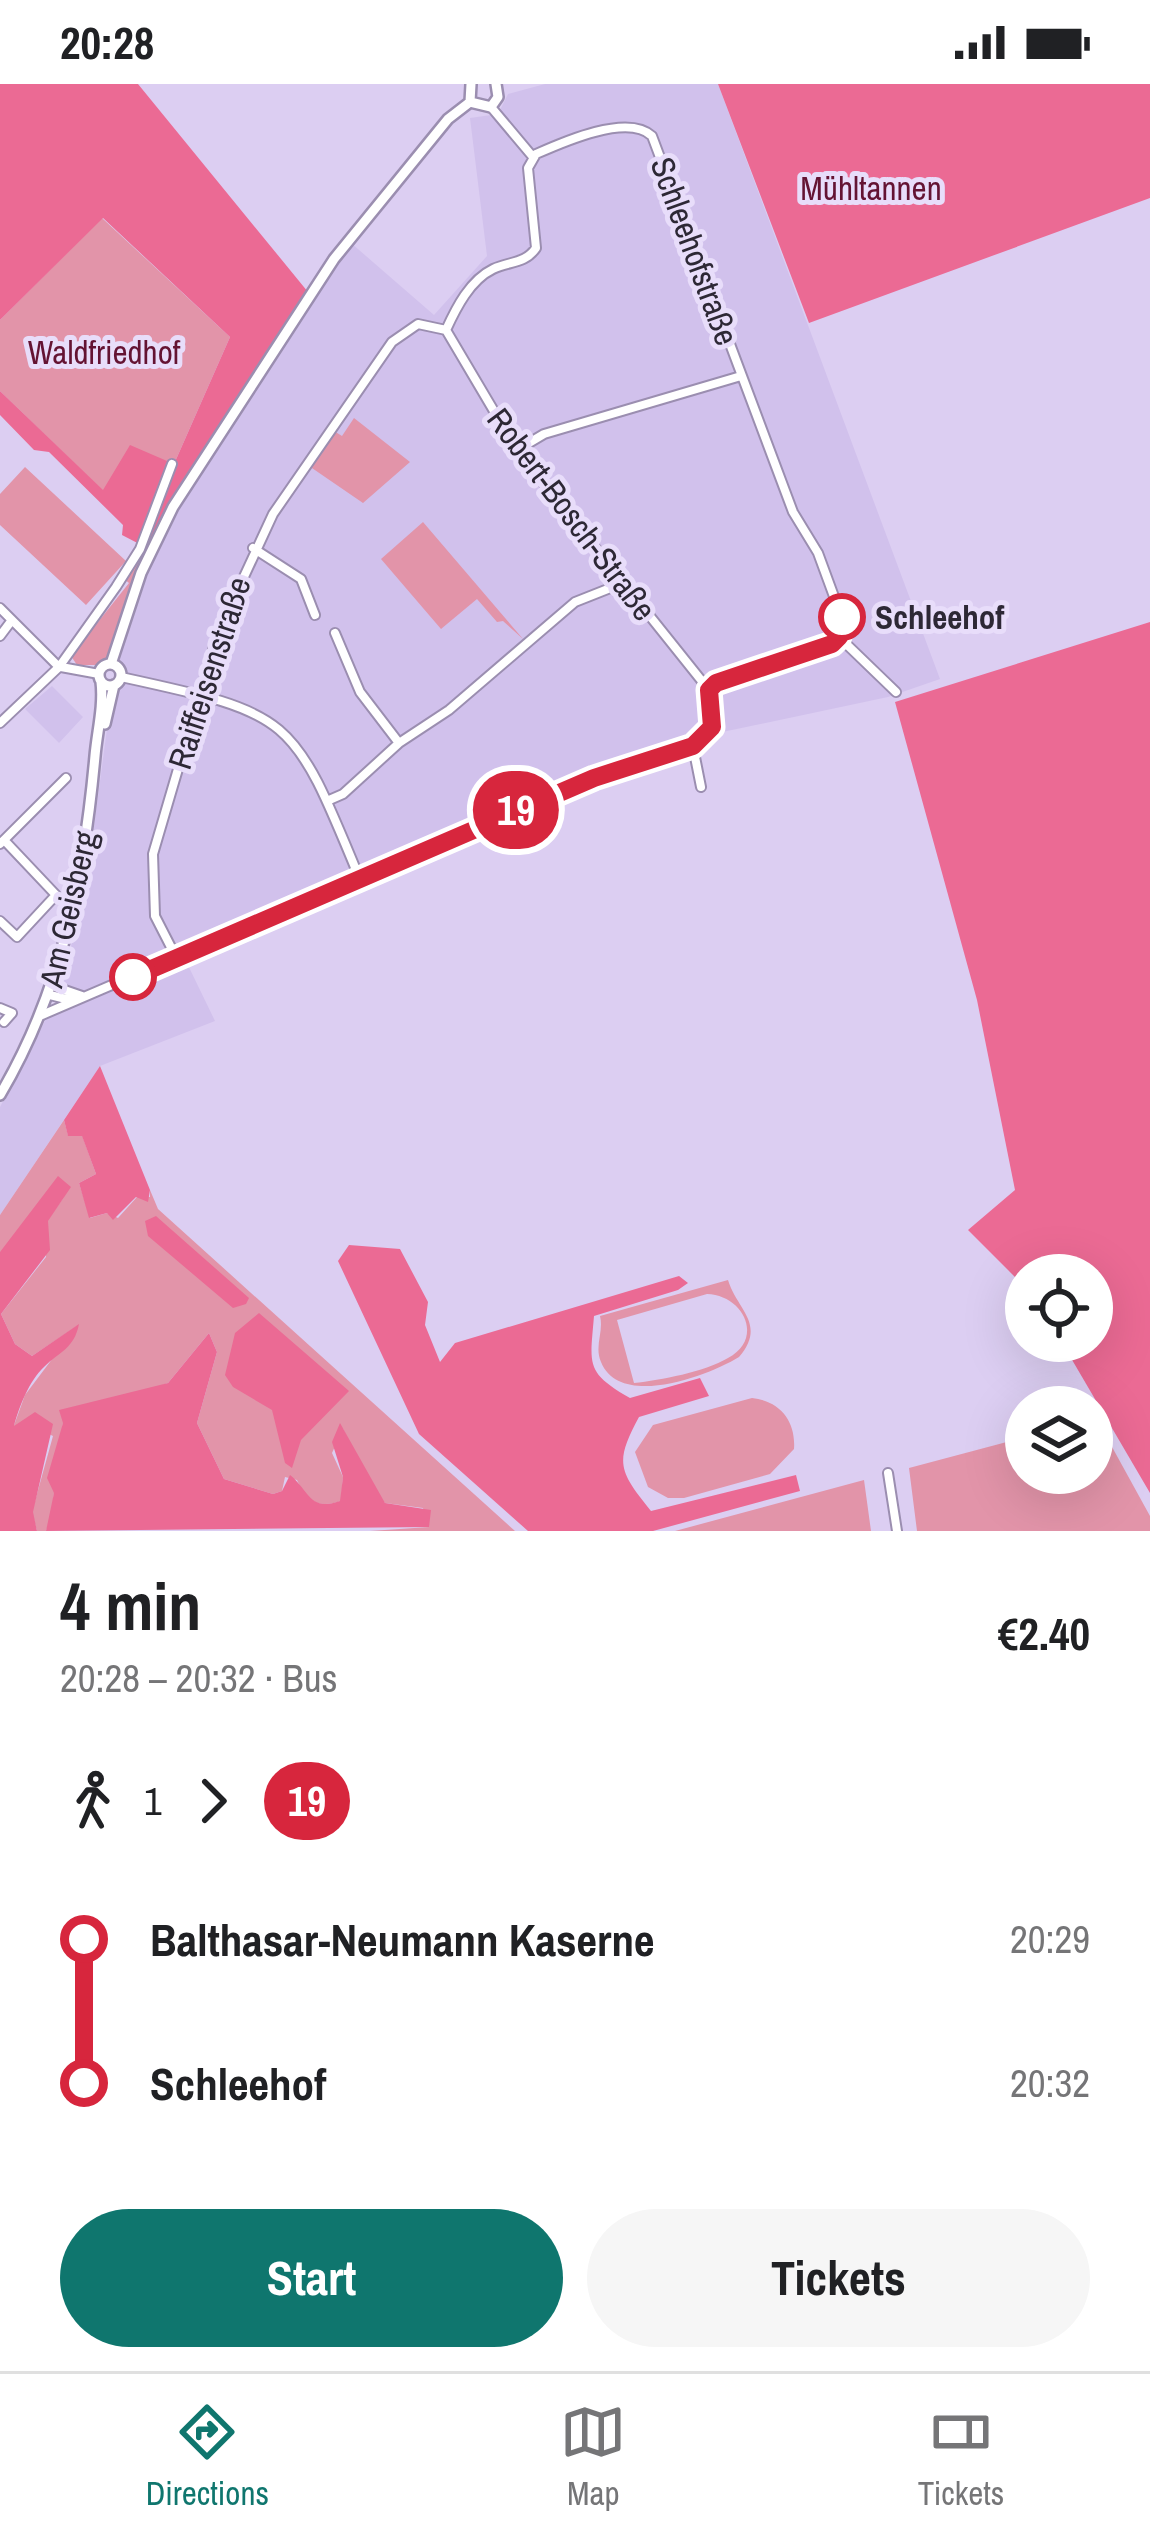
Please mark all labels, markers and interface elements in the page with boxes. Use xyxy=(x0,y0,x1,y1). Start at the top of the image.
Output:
text: 20:28 xyxy=(60,12,154,73)
street label: Schleehofstraße xyxy=(641,151,749,351)
park label: Mühltannen xyxy=(800,166,942,210)
park label: Waldfriedhof xyxy=(28,330,181,374)
street label: Robert-Bosch-Straße xyxy=(478,399,666,629)
street label: Raiffeisenstraße xyxy=(157,571,261,775)
marker: Schleehof xyxy=(820,595,864,639)
place label: Schleehof xyxy=(875,595,1005,639)
line badge: 19 xyxy=(462,771,570,849)
text: 19 xyxy=(497,782,535,838)
street label: Am Geisberg xyxy=(28,826,107,993)
unlabelled marker xyxy=(111,955,155,999)
map controls xyxy=(1005,1254,1113,1494)
button: locate xyxy=(1005,1254,1113,1362)
button: layers xyxy=(1005,1386,1113,1494)
text: 4 min xyxy=(60,1562,201,1651)
text: €2.40 xyxy=(998,1603,1090,1664)
text: 20:28 – 20:32 · Bus xyxy=(60,1652,337,1704)
icon: walk xyxy=(60,1768,126,1834)
icon: forward xyxy=(180,1768,246,1834)
text: 19 xyxy=(288,1773,326,1829)
text: 1 xyxy=(144,1775,162,1827)
text: Balthasar-Neumann Kaserne xyxy=(150,1909,654,1970)
text: 20:29 xyxy=(1010,1913,1090,1965)
text: Schleehof xyxy=(150,2053,326,2114)
text: 20:32 xyxy=(1010,2057,1090,2109)
button: Start xyxy=(60,2209,563,2347)
button: Tickets xyxy=(587,2209,1090,2347)
tab: Directions xyxy=(146,2399,269,2515)
tab: Map xyxy=(560,2399,626,2515)
tab: Tickets xyxy=(918,2399,1004,2515)

